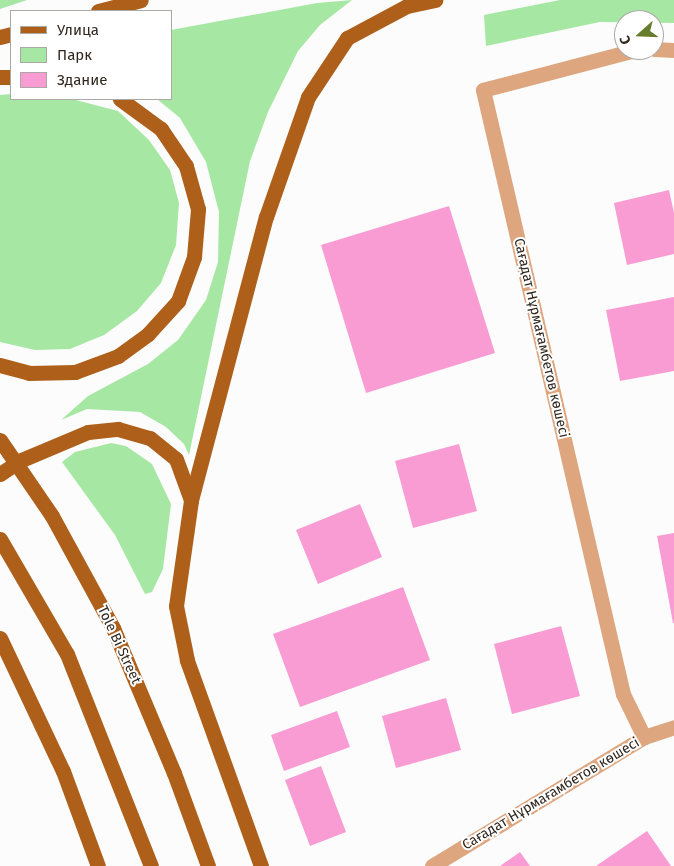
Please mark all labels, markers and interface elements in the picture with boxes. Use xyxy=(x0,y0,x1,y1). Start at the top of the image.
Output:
legend xyxy=(10,10,172,100)
north arrow xyxy=(614,10,664,60)
text: Улица xyxy=(57,21,99,39)
text: С xyxy=(616,33,635,47)
text: Парк xyxy=(57,46,92,64)
text: Здание xyxy=(57,71,107,89)
street label: Сағадат Нұрмағамбетов көшесі xyxy=(510,237,572,439)
street label: Tole Bi Street xyxy=(94,603,144,687)
street label: Сағадат Нұрмағамбетов көшесі xyxy=(459,734,643,854)

